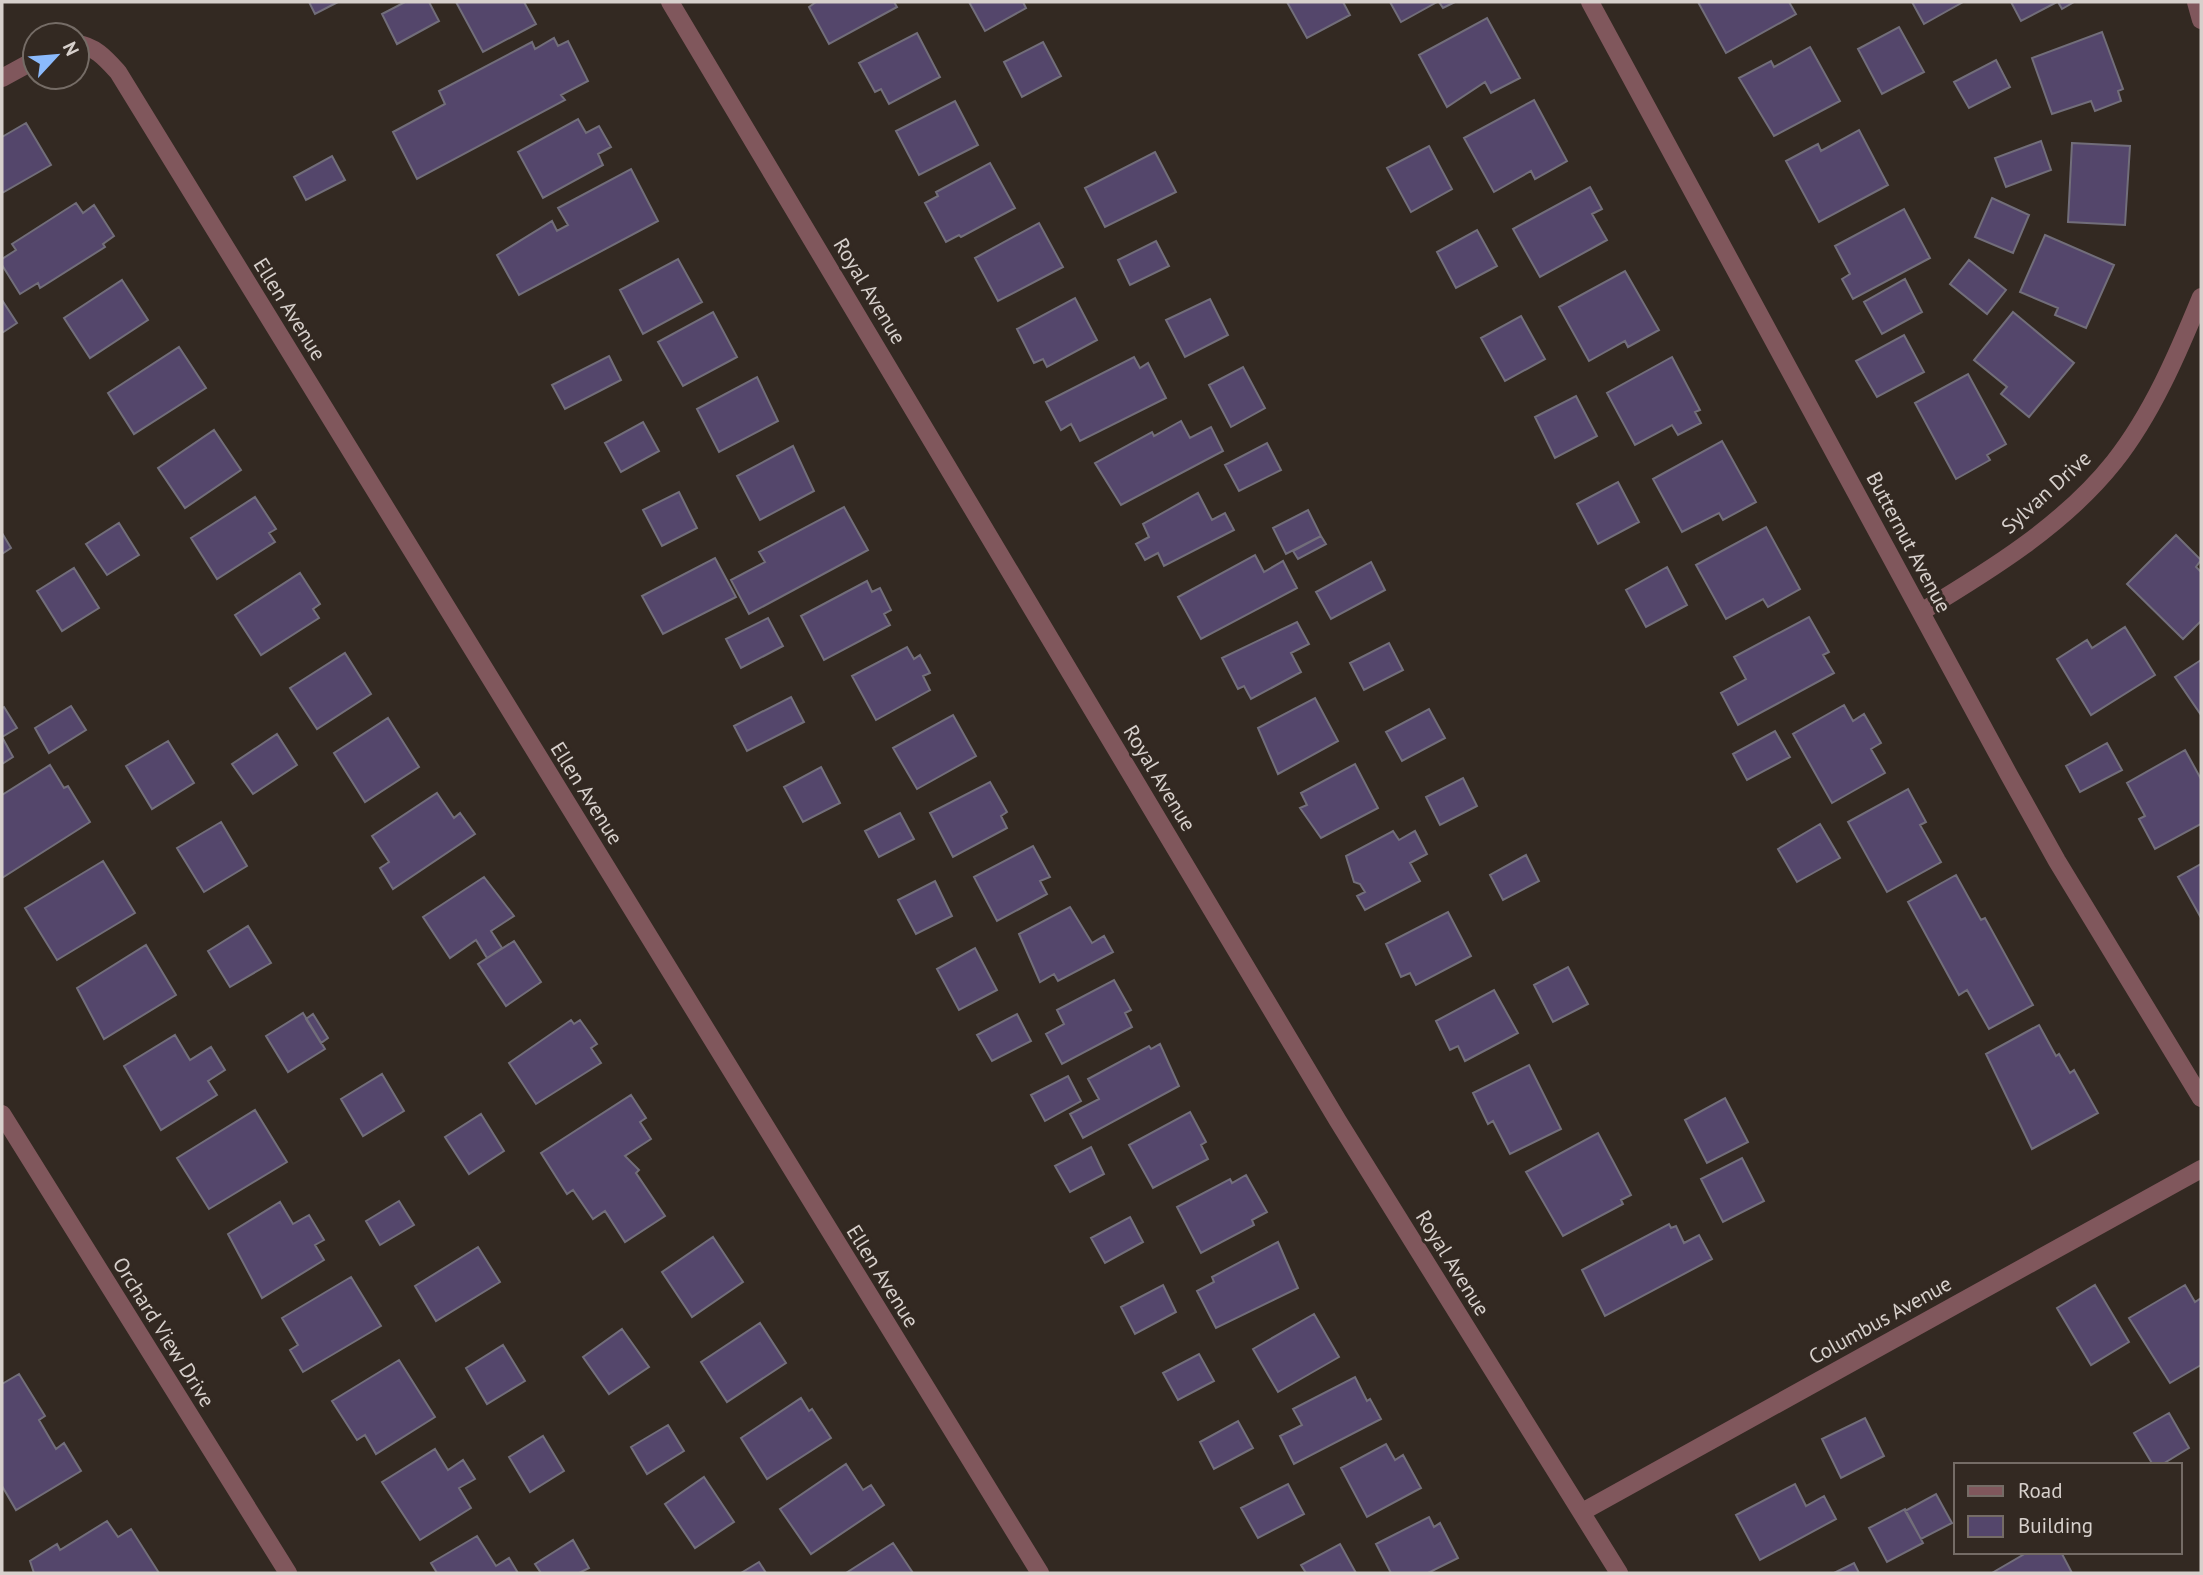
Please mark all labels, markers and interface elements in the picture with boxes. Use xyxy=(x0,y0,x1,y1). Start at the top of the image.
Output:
north arrow xyxy=(21,21,91,91)
text: N xyxy=(58,38,85,59)
street label: Royal Avenue xyxy=(828,233,912,349)
street label: Ellen Avenue xyxy=(248,253,332,365)
street label: Sylvan Drive xyxy=(1995,445,2097,539)
street label: Butternut Avenue xyxy=(1860,467,1958,617)
street label: Royal Avenue xyxy=(1118,720,1202,836)
street label: Ellen Avenue xyxy=(545,737,629,849)
street label: Royal Avenue xyxy=(1410,1205,1496,1321)
street label: Ellen Avenue xyxy=(841,1220,925,1332)
street label: Orchard View Drive xyxy=(107,1252,221,1412)
street label: Columbus Avenue xyxy=(1804,1270,1956,1370)
legend xyxy=(1954,1463,2182,1554)
text: Road xyxy=(2018,1477,2062,1504)
text: Building xyxy=(2018,1512,2093,1539)

